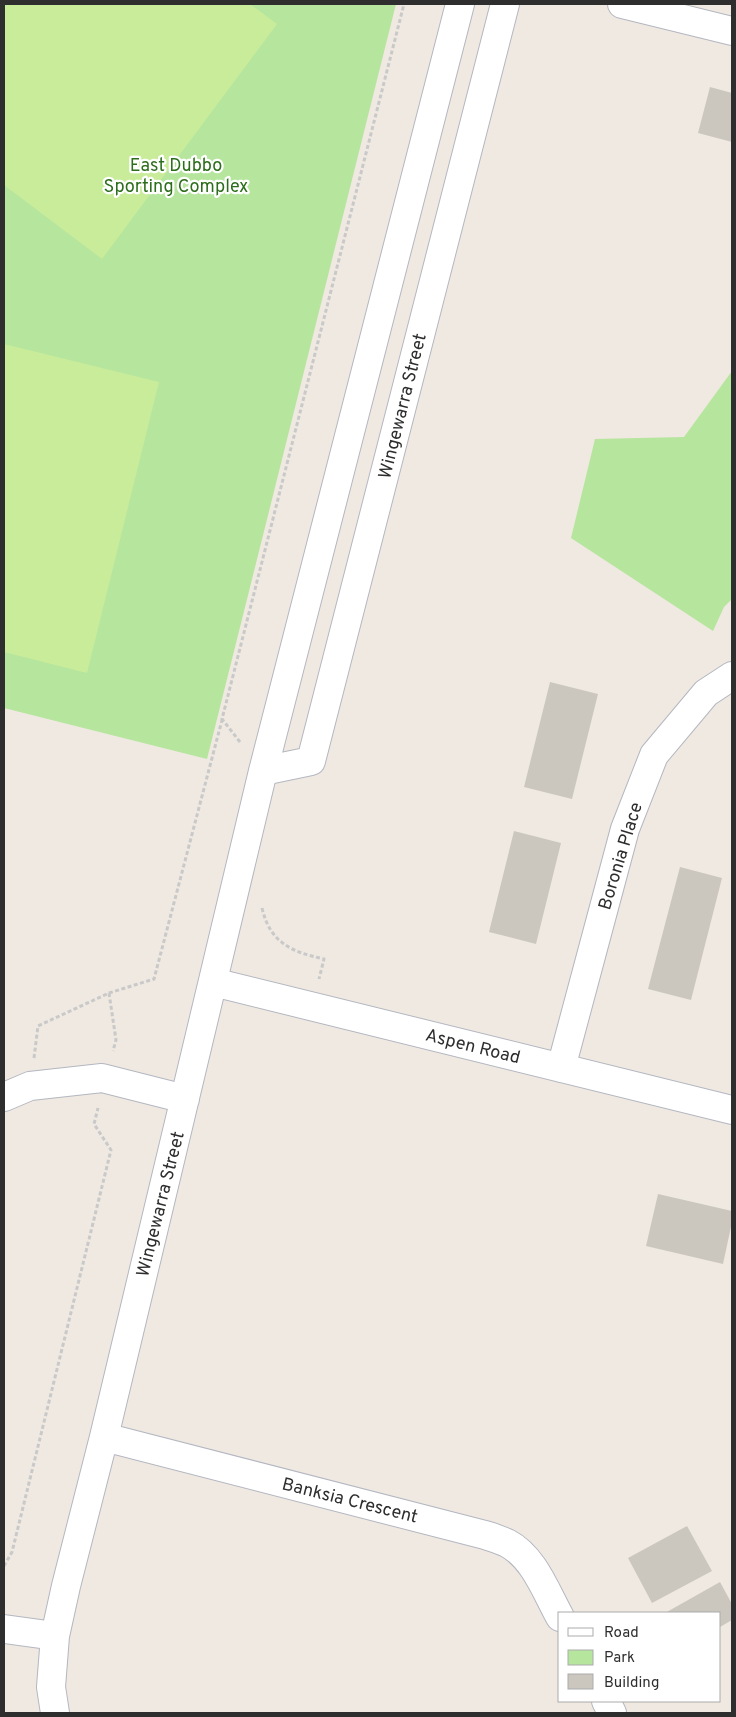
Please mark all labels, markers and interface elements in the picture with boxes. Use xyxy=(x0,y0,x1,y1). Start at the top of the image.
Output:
park label: East Dubbo Sporting Complex xyxy=(104,155,248,199)
street label: Wingewarra Street xyxy=(374,331,433,481)
street label: Boronia Place xyxy=(594,800,649,913)
street label: Aspen Road xyxy=(423,1025,522,1070)
street label: Wingewarra Street xyxy=(132,1129,191,1279)
street label: Banksia Crescent xyxy=(279,1473,420,1529)
legend xyxy=(558,1612,721,1702)
text: Road xyxy=(604,1624,639,1643)
text: Park xyxy=(604,1649,635,1668)
text: Building xyxy=(604,1674,659,1693)

